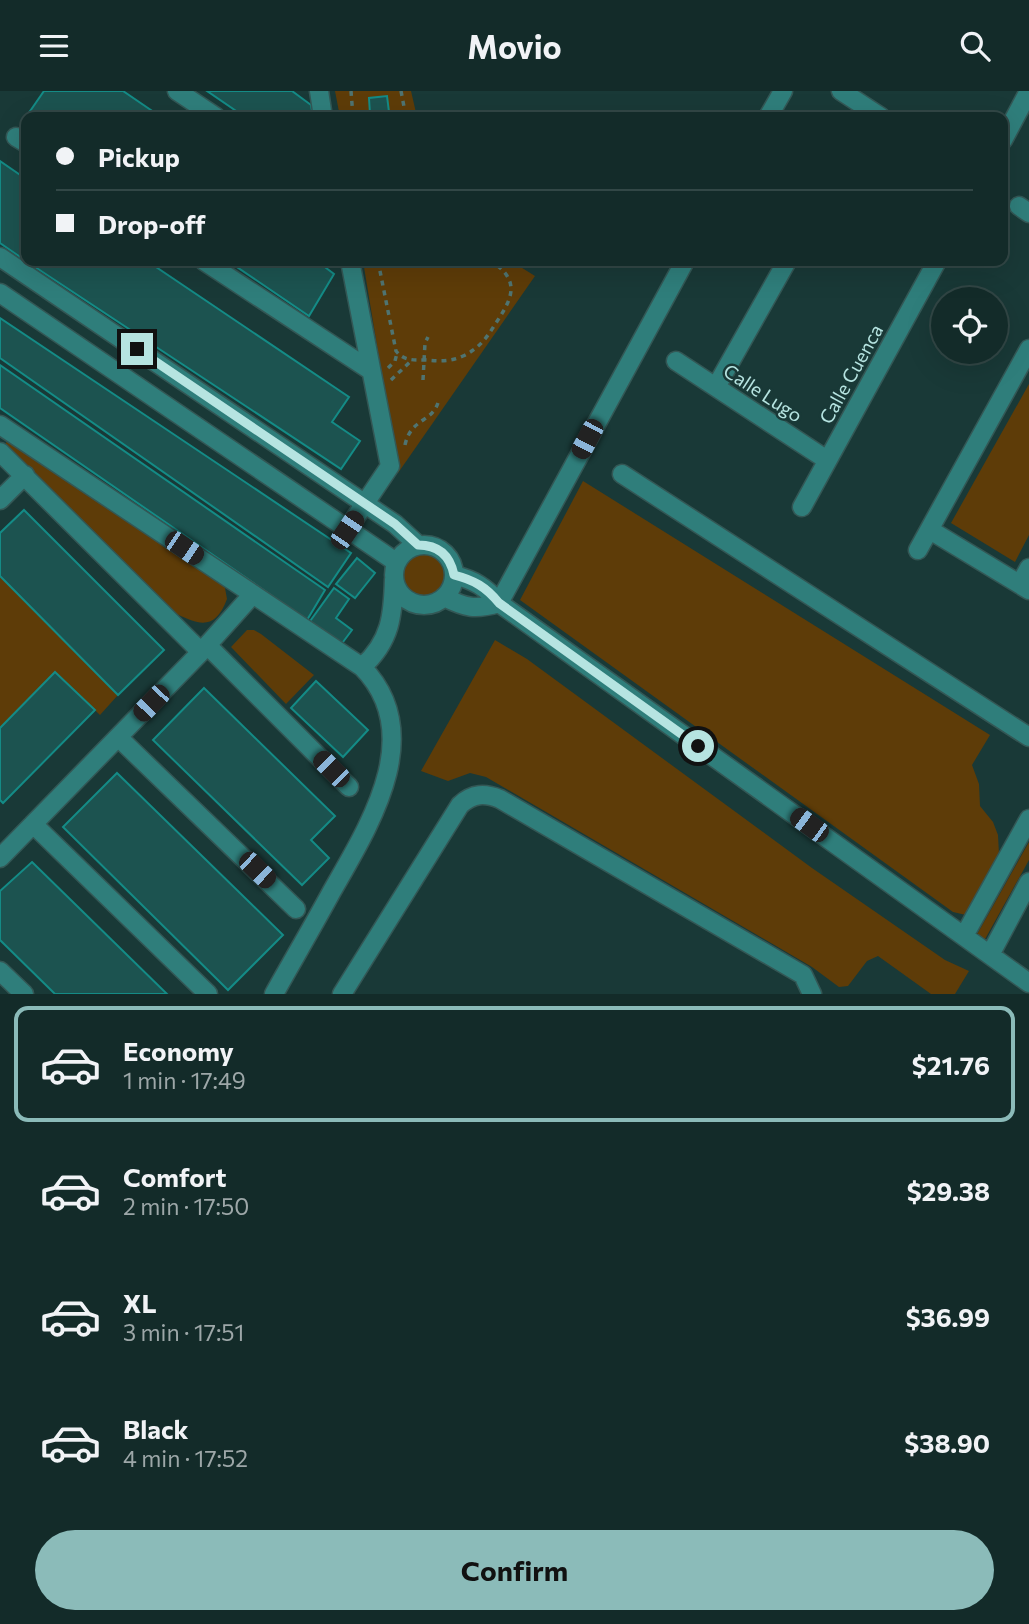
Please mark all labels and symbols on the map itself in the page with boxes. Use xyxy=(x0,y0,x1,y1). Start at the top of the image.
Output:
street label: Calle Cuenca xyxy=(814,320,887,427)
route end xyxy=(121,333,153,365)
street label: Calle Lugo xyxy=(720,359,807,427)
car xyxy=(568,416,607,462)
car xyxy=(327,507,368,553)
car xyxy=(161,528,208,568)
car xyxy=(129,681,174,725)
route start xyxy=(682,730,714,762)
car xyxy=(309,747,354,791)
car xyxy=(786,804,833,846)
car xyxy=(235,848,280,892)

